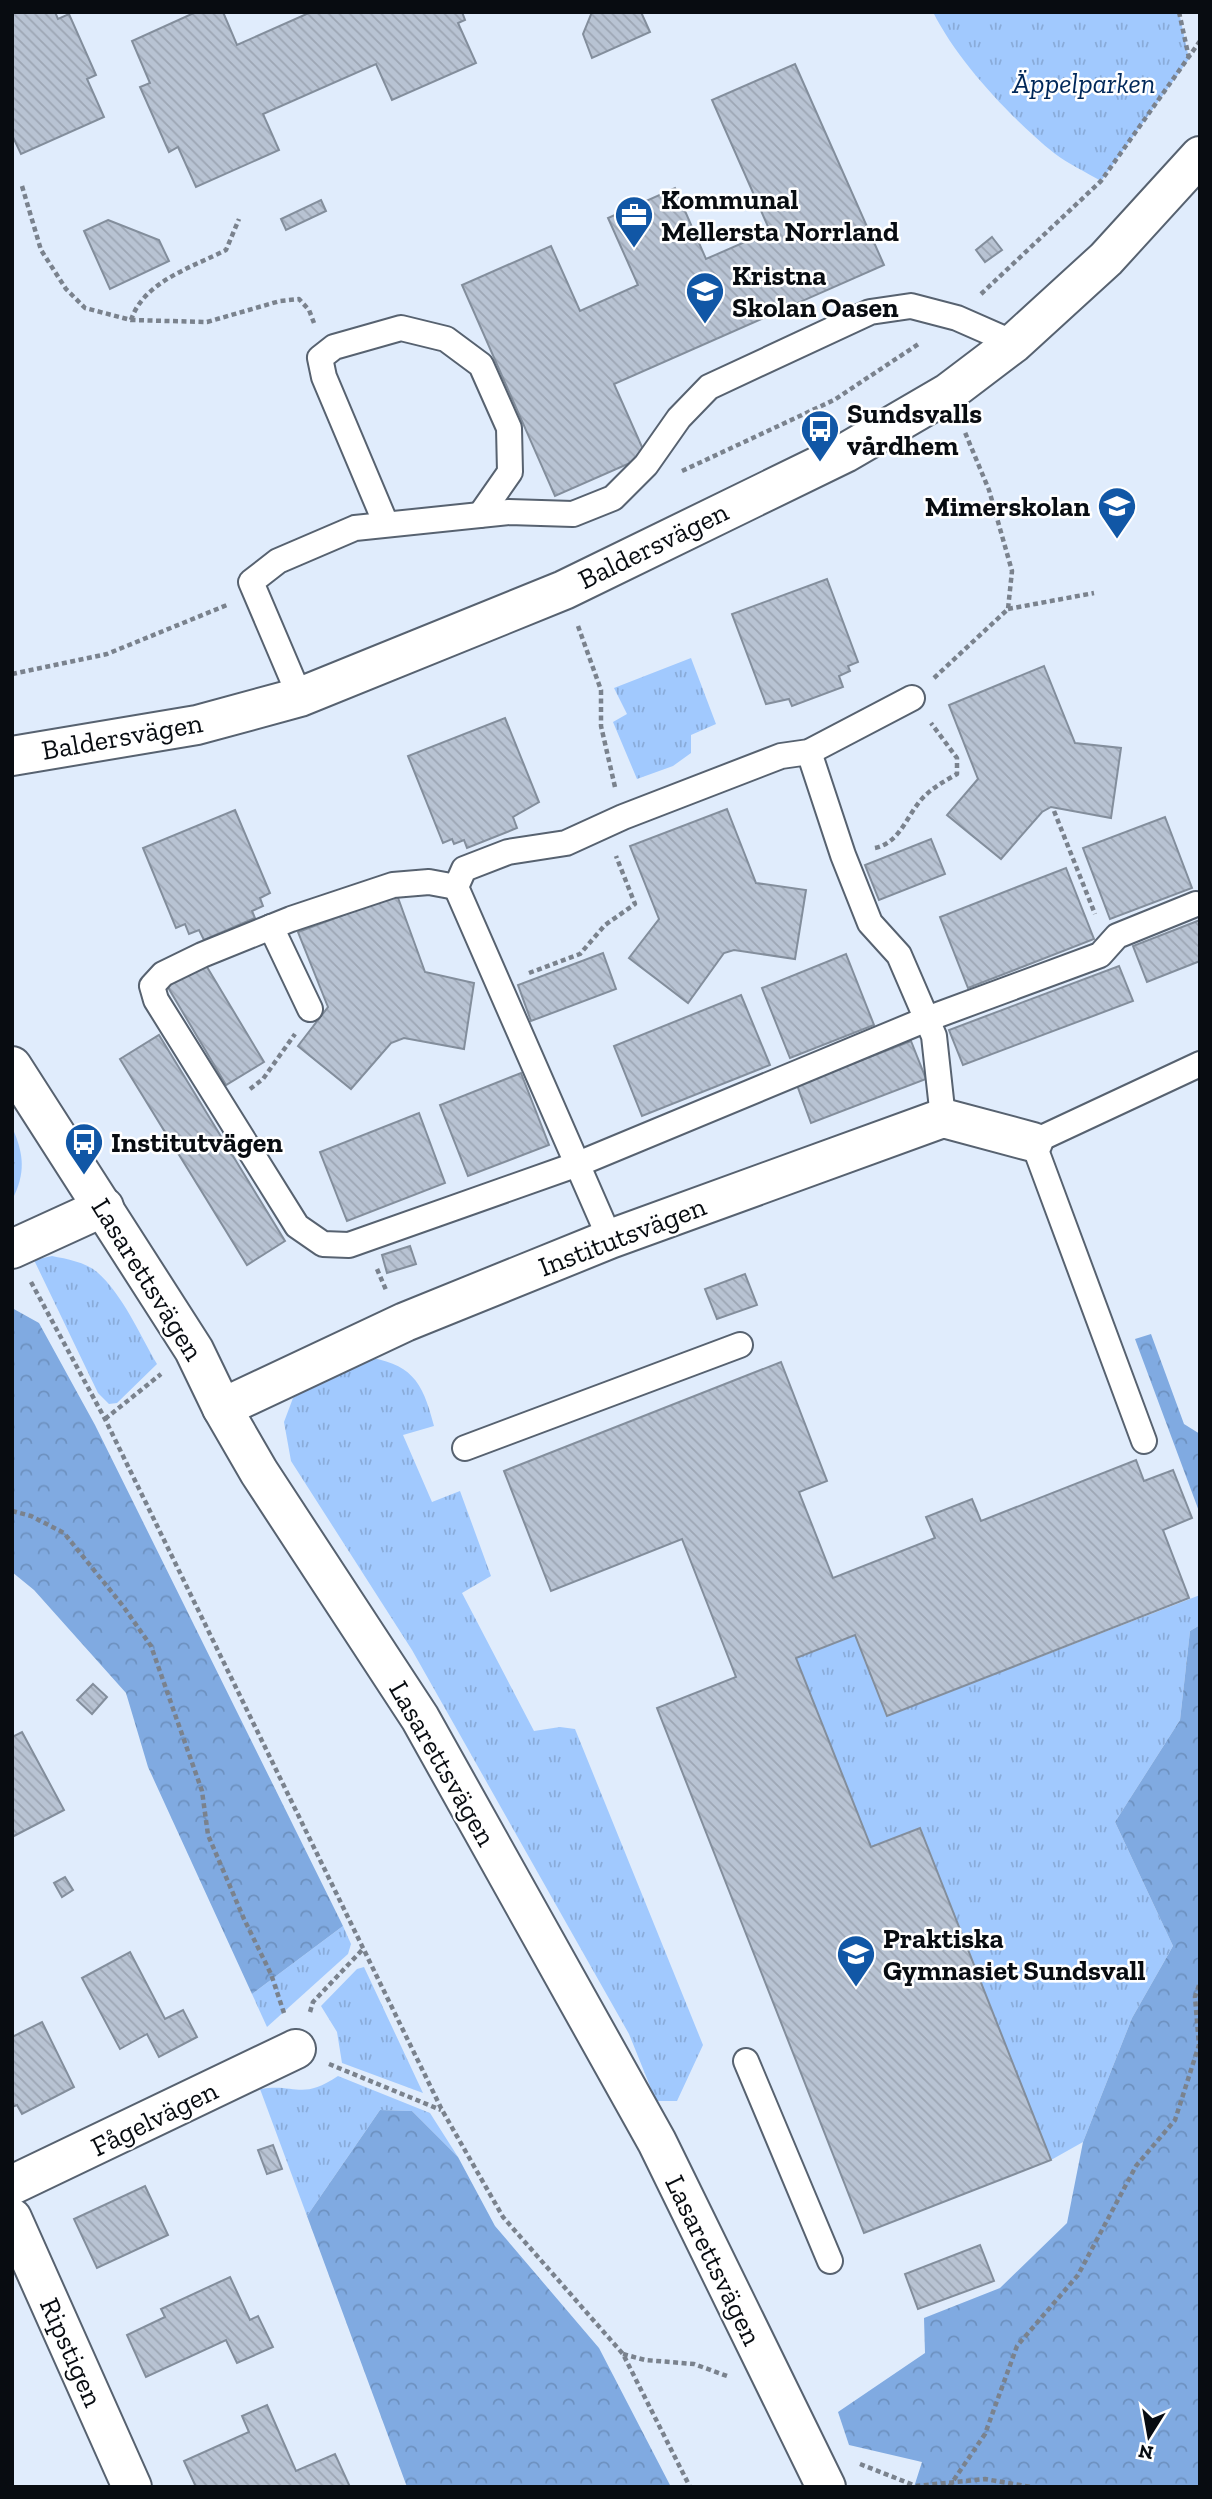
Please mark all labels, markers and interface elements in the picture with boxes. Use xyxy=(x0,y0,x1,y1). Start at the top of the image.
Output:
park label: Äppelparken xyxy=(1012,67,1155,100)
place label: Kommunal Mellersta Norrland xyxy=(661,183,899,248)
office icon: Kommunal Mellersta Norrland xyxy=(613,194,655,249)
place label: Kristna Skolan Oasen xyxy=(732,259,899,324)
school or university icon: Kristna Skolan Oasen xyxy=(684,270,726,325)
place label: Sundsvalls vårdhem xyxy=(847,397,982,462)
bus stop icon: Sundsvalls vårdhem xyxy=(799,408,841,463)
school or university icon: Mimerskolan xyxy=(1096,485,1138,540)
place label: Mimerskolan xyxy=(925,490,1090,523)
street label: Baldersvägen xyxy=(573,495,734,596)
street label: Baldersvägen xyxy=(39,706,205,767)
bus stop icon: Institutvägen xyxy=(63,1121,105,1176)
place label: Institutvägen xyxy=(111,1126,283,1159)
street label: Institutsvägen xyxy=(534,1189,711,1284)
street label: Lasarettsvägen xyxy=(85,1192,211,1366)
street label: Lasarettsvägen xyxy=(382,1675,503,1852)
place label: Praktiska Gymnasiet Sundsvall xyxy=(883,1922,1146,1987)
school or university icon: Praktiska Gymnasiet Sundsvall xyxy=(835,1933,877,1988)
street label: Fågelvägen xyxy=(86,2074,223,2163)
street label: Lasarettsvägen xyxy=(658,2170,769,2351)
street label: Ripstigen xyxy=(33,2293,110,2412)
north arrow xyxy=(1114,2401,1184,2471)
text: N xyxy=(1137,2440,1155,2465)

